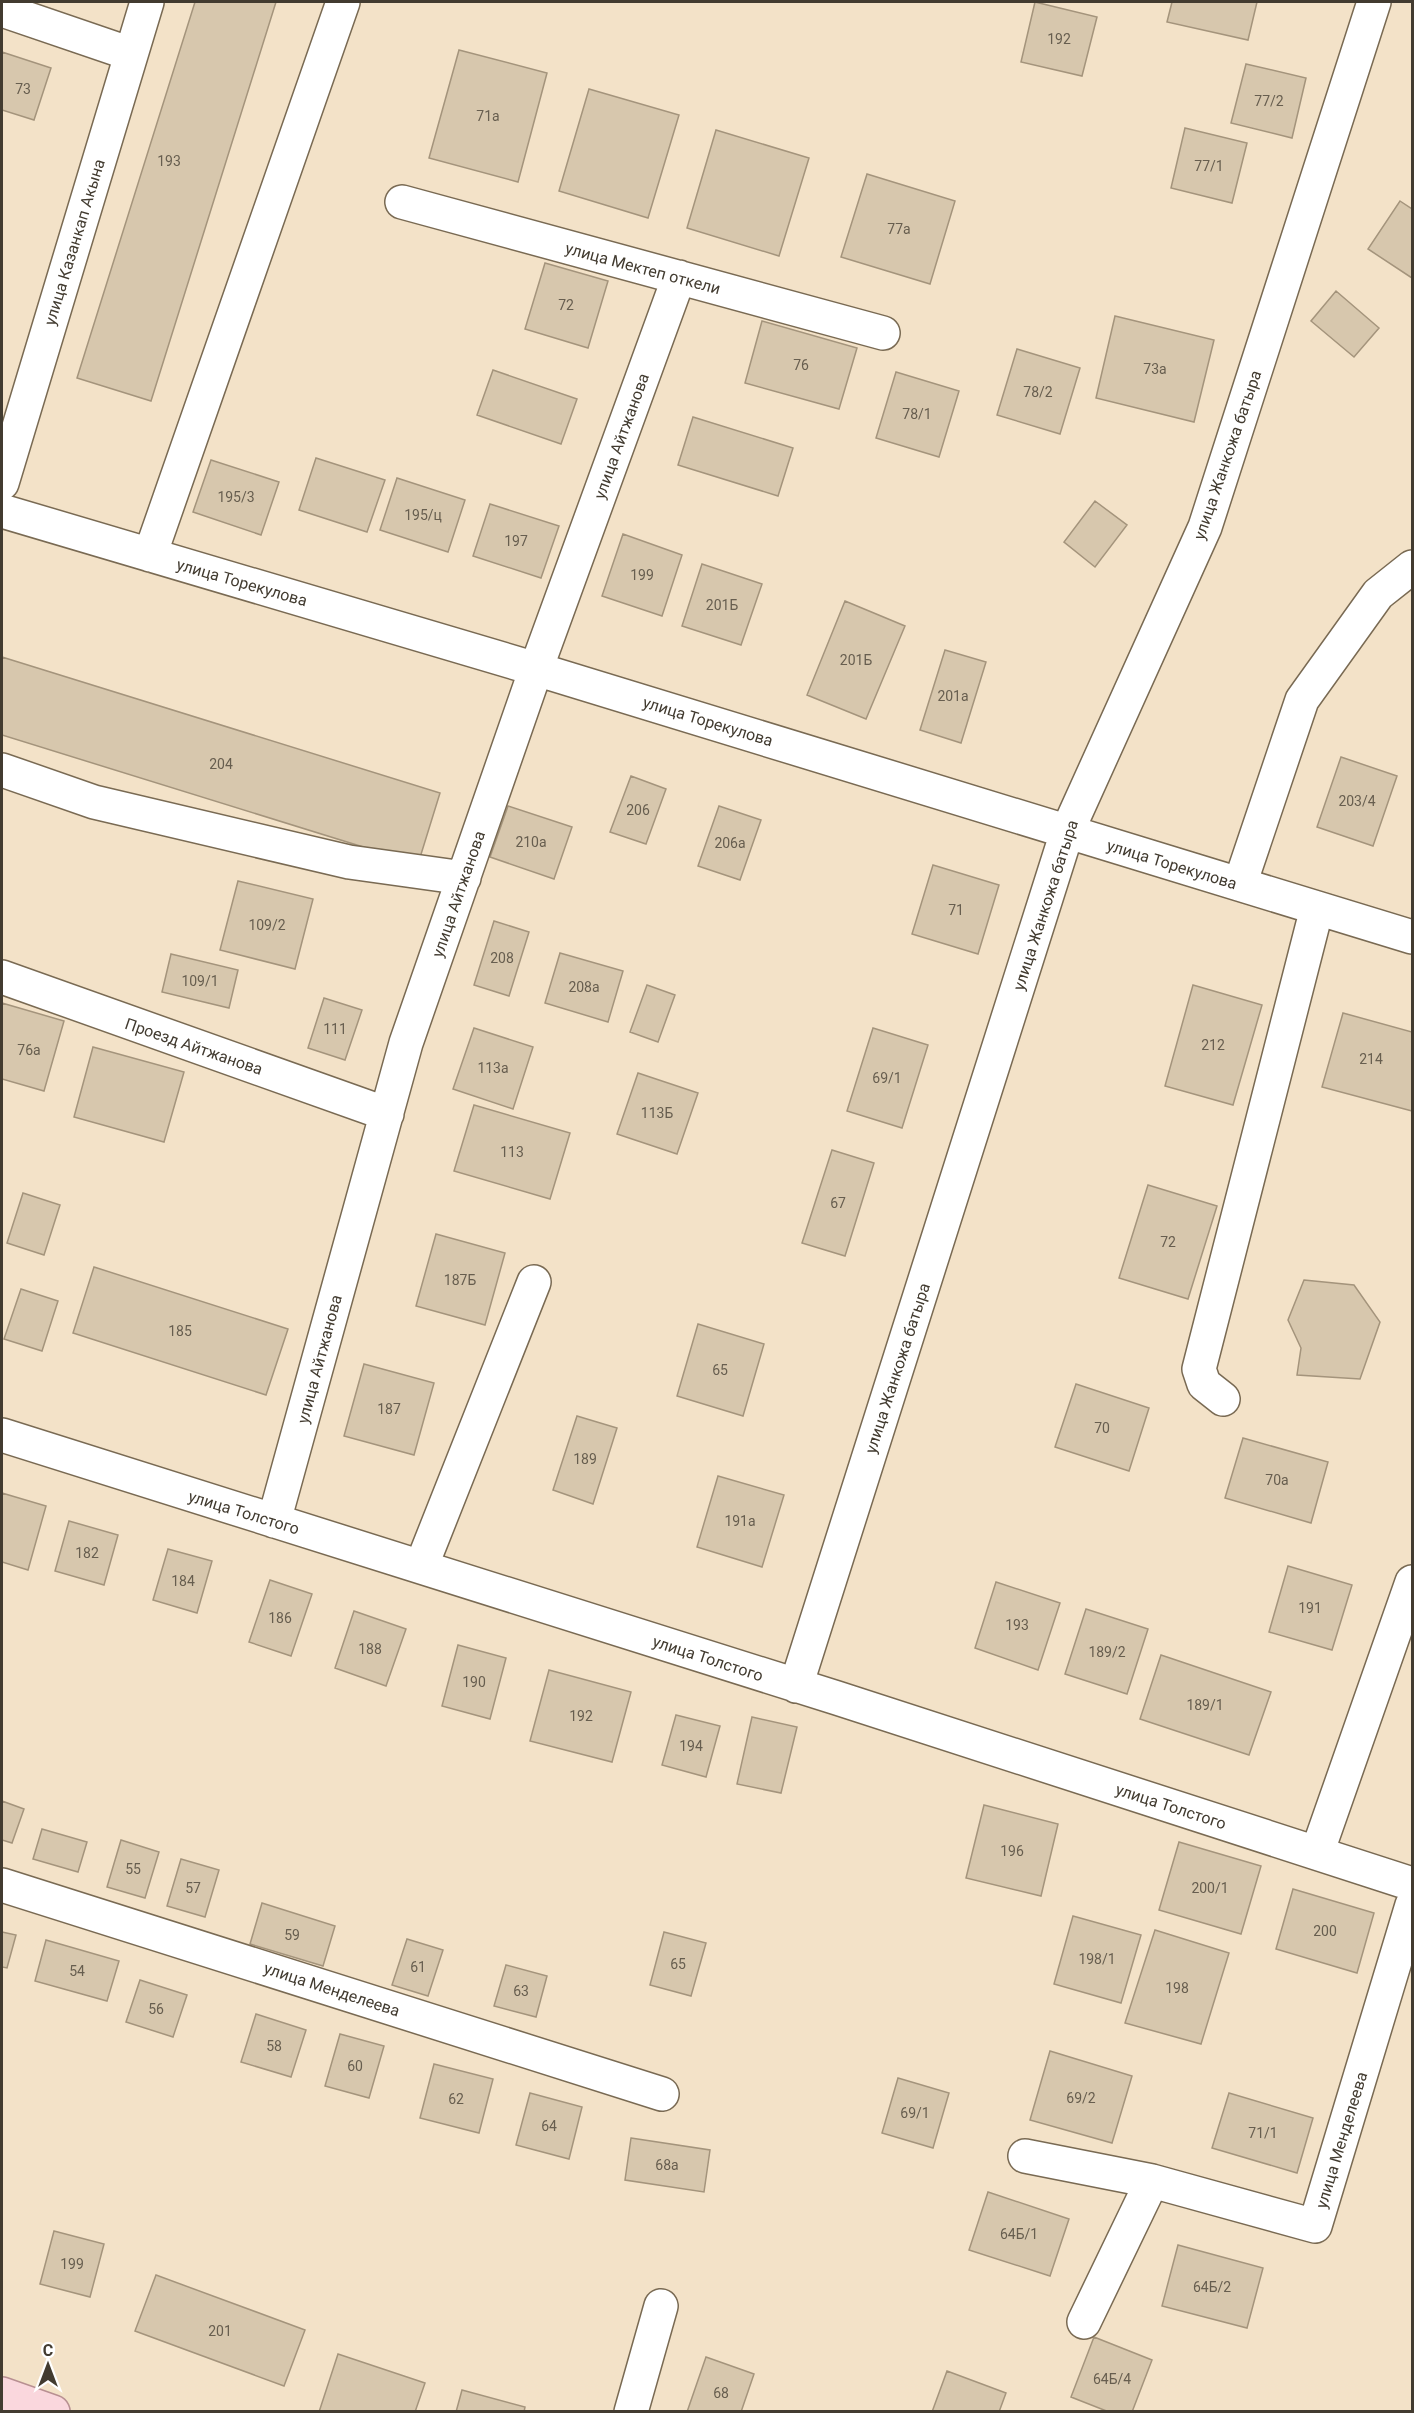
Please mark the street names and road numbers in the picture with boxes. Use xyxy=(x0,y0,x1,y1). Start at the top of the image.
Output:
street label: улица Казанкап Акына xyxy=(40,157,109,328)
street label: улица Мектеп откели xyxy=(563,239,723,298)
street label: улица Жанкожа батыра xyxy=(1190,368,1265,542)
street label: улица Айтжанова xyxy=(590,371,653,502)
street label: улица Торекулова xyxy=(174,555,309,610)
street label: улица Торекулова xyxy=(640,693,775,750)
street label: улица Жанкожа батыра xyxy=(1009,818,1082,993)
street label: улица Айтжанова xyxy=(428,828,489,960)
street label: улица Торекулова xyxy=(1104,836,1239,893)
street label: Проезд Айтжанова xyxy=(123,1014,265,1079)
street label: улица Жанкожа батыра xyxy=(861,1281,934,1456)
street label: улица Айтжанова xyxy=(293,1293,346,1426)
street label: улица Толстого xyxy=(186,1487,302,1538)
street label: улица Толстого xyxy=(650,1632,766,1685)
street label: улица Толстого xyxy=(1113,1780,1229,1833)
street label: улица Менделеева xyxy=(261,1959,402,2020)
street label: улица Менделеева xyxy=(1312,2070,1371,2211)

